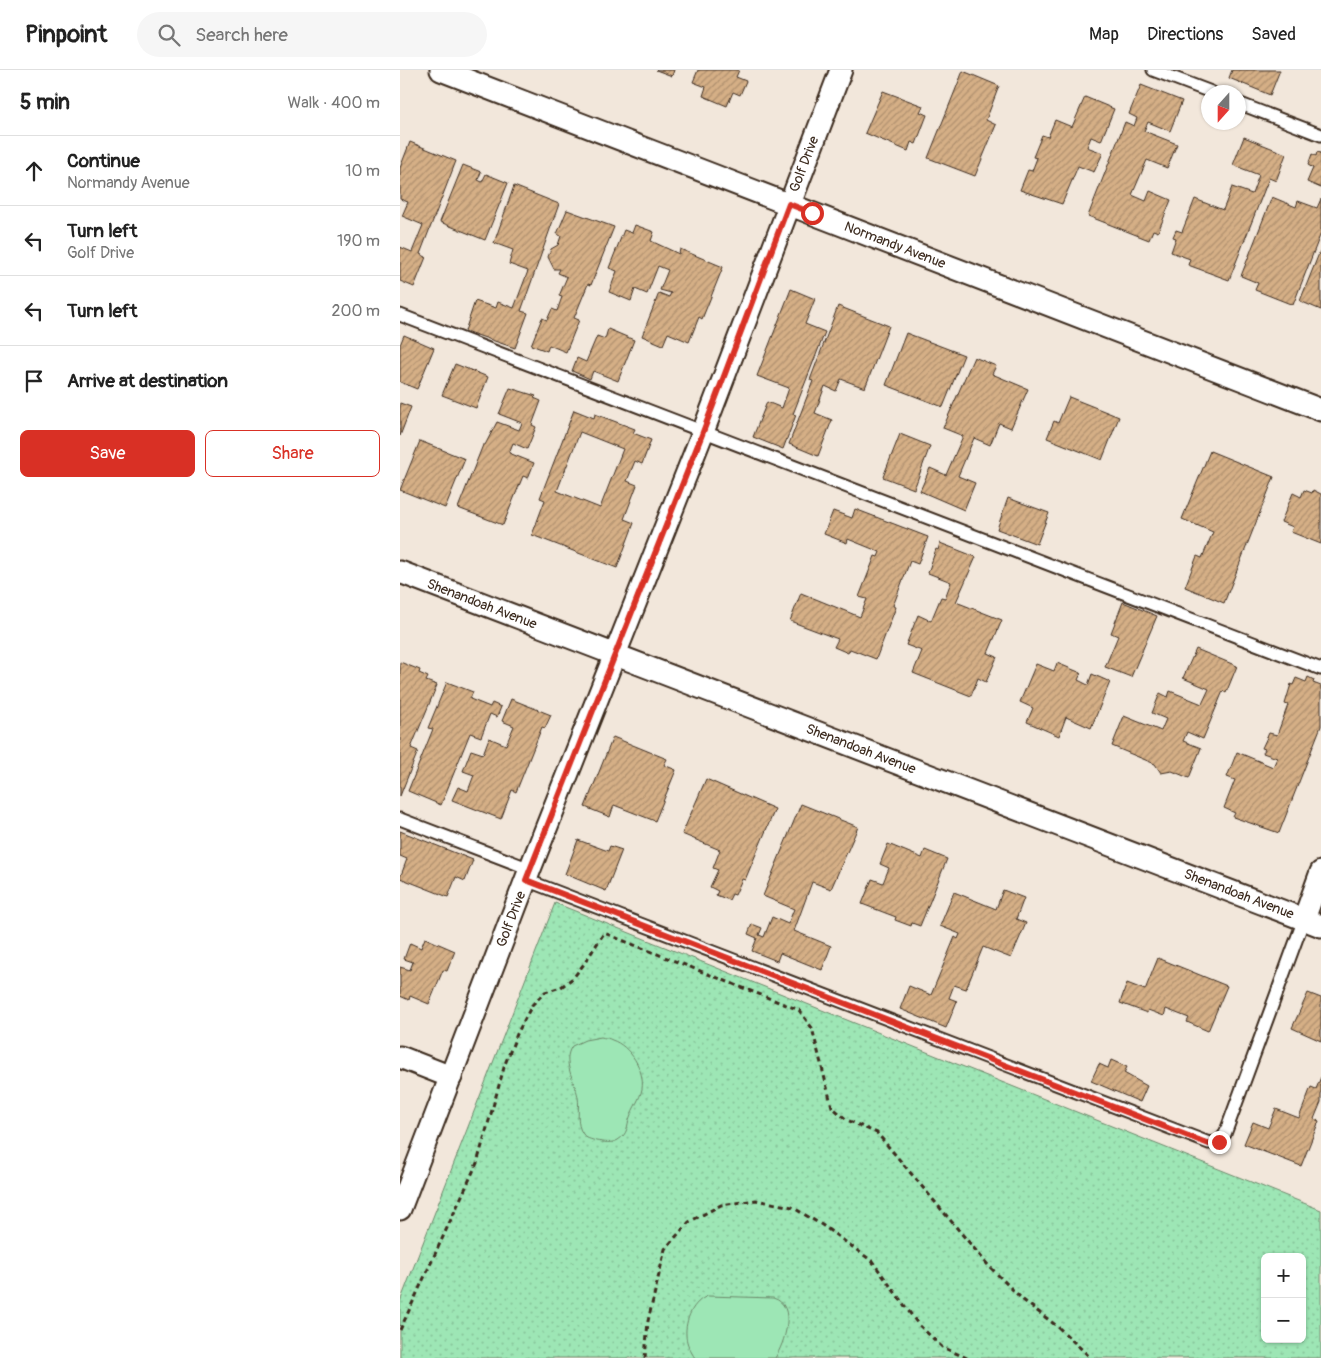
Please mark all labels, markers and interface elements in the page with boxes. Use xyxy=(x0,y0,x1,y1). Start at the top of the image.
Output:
search box xyxy=(137,12,487,57)
text: Pinpoint xyxy=(25,20,107,49)
icon: search xyxy=(155,21,183,49)
text: Search here xyxy=(195,23,288,47)
text: Map xyxy=(1089,23,1119,46)
text: Directions xyxy=(1147,23,1223,46)
text: Saved xyxy=(1251,23,1296,46)
north arrow xyxy=(1201,85,1246,130)
text: 5 min xyxy=(20,89,70,116)
text: Walk · 400 m xyxy=(287,93,380,113)
street label: Golf Drive xyxy=(786,133,822,194)
text: Continue xyxy=(67,149,140,173)
icon: ahead xyxy=(20,157,48,185)
text: 10 m xyxy=(345,161,380,181)
text: Normandy Avenue xyxy=(67,173,190,193)
route start xyxy=(801,202,824,225)
street label: Normandy Avenue xyxy=(842,218,948,272)
text: Turn left xyxy=(67,219,137,243)
icon: left xyxy=(20,227,48,255)
text: 190 m xyxy=(337,231,380,251)
text: Golf Drive xyxy=(67,243,134,263)
icon: left xyxy=(20,297,48,325)
text: Turn left xyxy=(67,299,137,323)
text: 200 m xyxy=(332,301,380,321)
icon: arrive xyxy=(20,367,48,395)
text: Arrive at destination xyxy=(67,369,228,393)
button: Save xyxy=(20,430,195,477)
button: Share xyxy=(205,430,380,477)
street label: Shenandoah Avenue xyxy=(425,575,540,633)
street label: Shenandoah Avenue xyxy=(804,720,919,778)
street label: Shenandoah Avenue xyxy=(1182,865,1297,923)
street label: Golf Drive xyxy=(493,888,529,949)
route end xyxy=(1208,1131,1231,1154)
map controls xyxy=(1261,1253,1306,1343)
button: + xyxy=(1261,1253,1306,1298)
button: − xyxy=(1261,1298,1306,1343)

